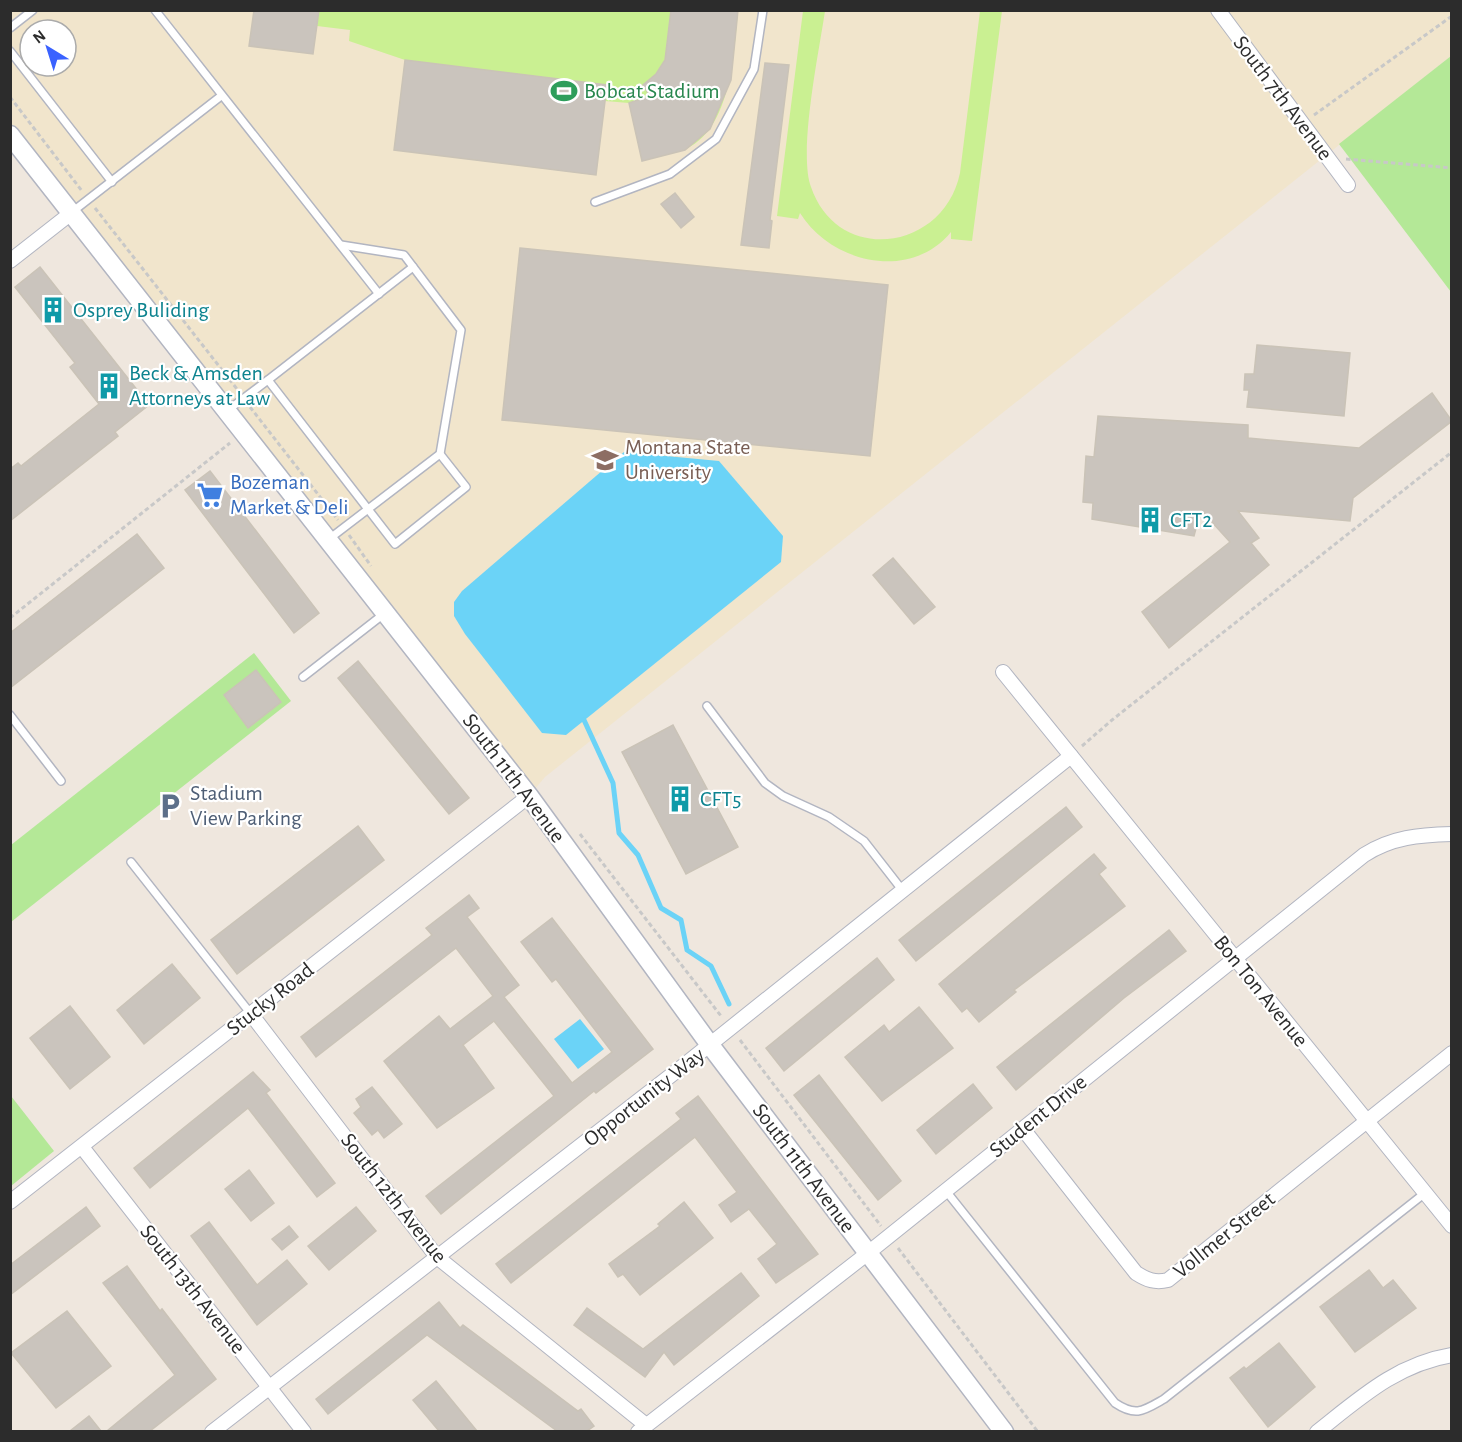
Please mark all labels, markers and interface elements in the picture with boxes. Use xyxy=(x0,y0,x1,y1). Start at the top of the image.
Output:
north arrow xyxy=(18,18,78,78)
text: N xyxy=(30,27,49,47)
street label: South 7th Avenue xyxy=(1229,32,1337,164)
sports icon: Bobcat Stadium xyxy=(549,76,579,106)
place label: Bobcat Stadium xyxy=(584,80,720,102)
building icon: Osprey Buliding xyxy=(38,295,68,325)
place label: Osprey Buliding xyxy=(73,299,209,321)
place label: Beck & Amsden Attorneys at Law xyxy=(129,362,270,409)
building icon: Beck & Amsden Attorneys at Law xyxy=(94,371,124,401)
place label: Montana State University xyxy=(625,436,750,483)
school or university icon: Montana State University xyxy=(590,445,620,475)
place label: Bozeman Market & Deli xyxy=(230,471,349,518)
supermarket icon: Bozeman Market & Deli xyxy=(195,480,225,510)
building icon: CFT2 xyxy=(1135,505,1165,535)
place label: CFT2 xyxy=(1170,509,1212,531)
street label: South 11th Avenue xyxy=(458,709,570,847)
place label: Stadium View Parking xyxy=(190,782,302,829)
building icon: CFT5 xyxy=(665,784,695,814)
place label: CFT5 xyxy=(700,788,742,810)
parking icon: Stadium View Parking xyxy=(155,791,185,821)
street label: Bon Ton Avenue xyxy=(1210,931,1312,1051)
street label: Stucky Road xyxy=(222,958,318,1040)
street label: Opportunity Way xyxy=(579,1043,709,1151)
street label: Student Drive xyxy=(985,1070,1091,1162)
street label: South 11th Avenue xyxy=(748,1099,860,1237)
street label: South 12th Avenue xyxy=(337,1129,451,1267)
street label: Vollmer Street xyxy=(1169,1188,1279,1282)
street label: South 13th Avenue xyxy=(136,1220,250,1358)

